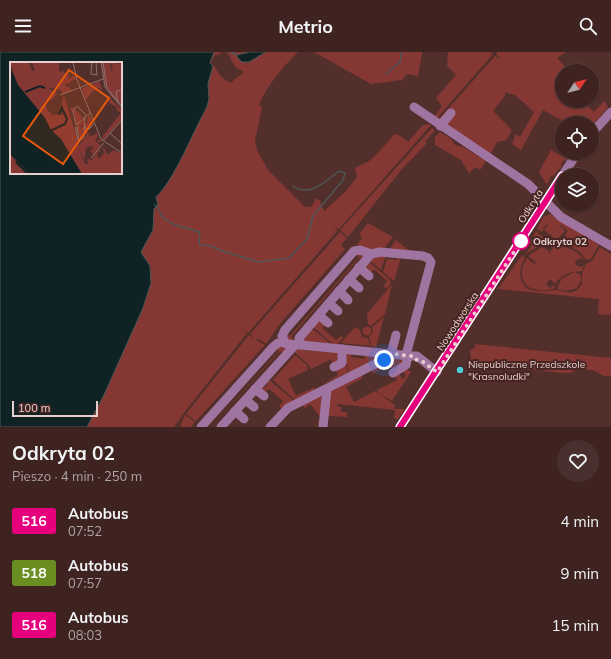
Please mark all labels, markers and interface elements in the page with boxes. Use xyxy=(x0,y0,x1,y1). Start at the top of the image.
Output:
icon: menu xyxy=(12,15,34,37)
text: Metrio xyxy=(278,15,333,38)
icon: search xyxy=(577,15,599,37)
inset map xyxy=(10,62,122,174)
north arrow xyxy=(555,64,599,108)
map controls xyxy=(555,64,599,212)
button: locate xyxy=(555,116,599,160)
button: layers xyxy=(555,168,599,212)
street label: Odkryta xyxy=(515,187,546,226)
marker: Odkryta 02 xyxy=(512,232,530,250)
place label: Odkryta 02 xyxy=(533,235,587,248)
street label: Nowodworska xyxy=(434,289,481,353)
your location xyxy=(374,350,394,370)
place label: Niepubliczne Przedszkole "Krasnoludki" xyxy=(468,358,585,383)
marker: Niepubliczne Przedszkole "Krasnoludki" xyxy=(455,365,465,375)
scale bar xyxy=(12,399,98,418)
text: 100 m xyxy=(18,401,50,415)
button: heart xyxy=(557,440,599,482)
text: Odkryta 02 xyxy=(12,441,115,465)
text: Pieszo · 4 min · 250 m xyxy=(12,468,142,484)
text: Autobus xyxy=(68,504,128,523)
text: 516 xyxy=(21,512,47,530)
text: 4 min xyxy=(561,512,599,531)
text: 07:52 xyxy=(68,523,102,539)
text: Autobus xyxy=(68,556,128,575)
text: 518 xyxy=(21,564,47,582)
text: 9 min xyxy=(561,564,599,583)
text: 07:57 xyxy=(68,575,102,591)
text: Autobus xyxy=(68,608,128,627)
text: 516 xyxy=(21,616,47,634)
text: 15 min xyxy=(552,616,599,635)
text: 08:03 xyxy=(68,627,102,643)

